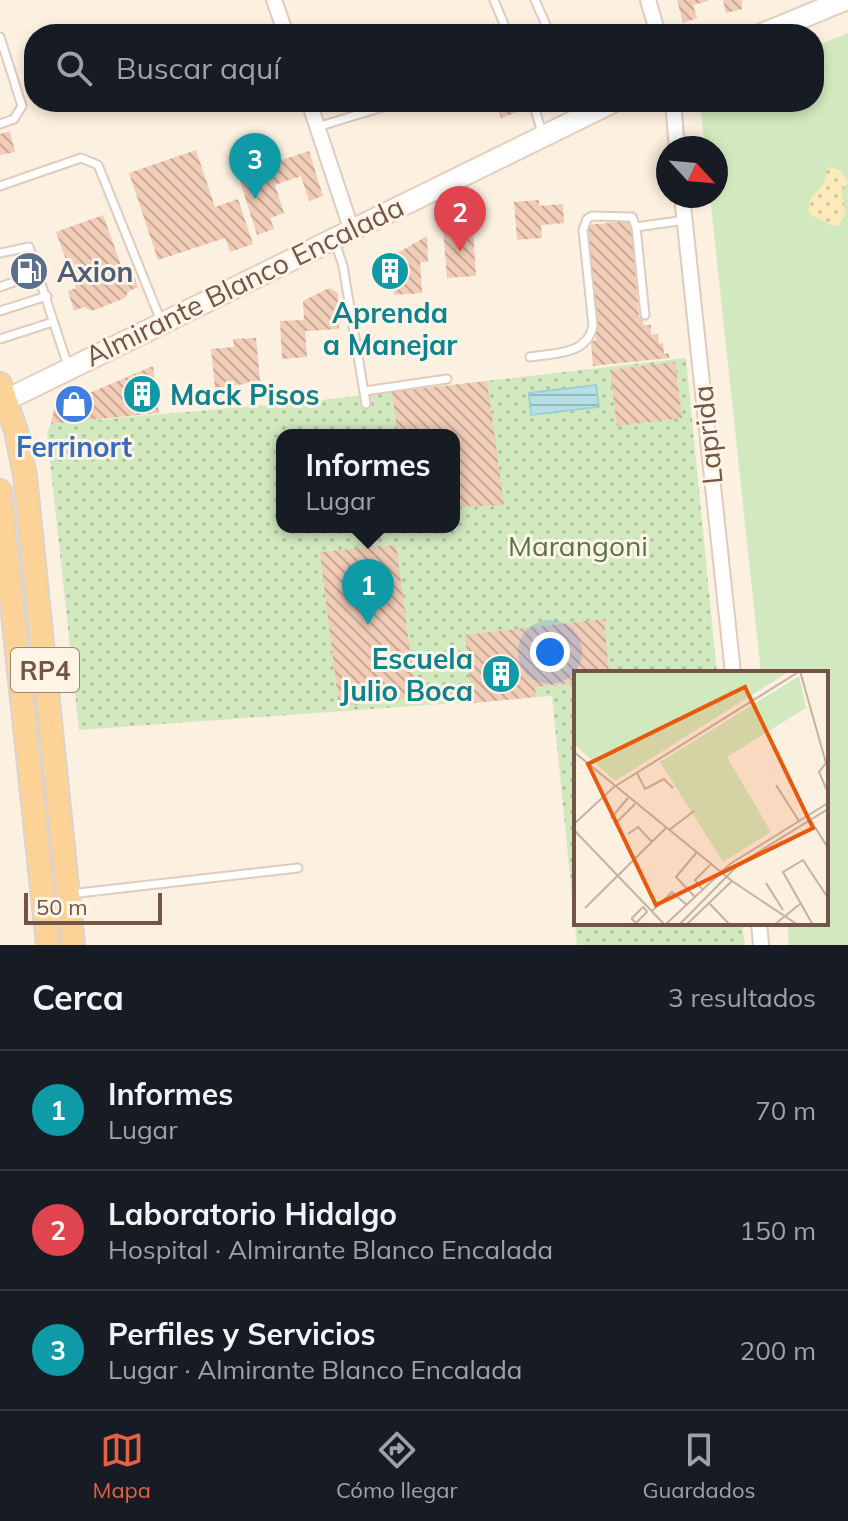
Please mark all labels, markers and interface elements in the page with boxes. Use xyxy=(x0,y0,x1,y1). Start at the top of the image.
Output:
search box xyxy=(24,24,824,112)
icon: search xyxy=(52,46,96,90)
text: Buscar aquí xyxy=(116,49,281,87)
pin: 3 xyxy=(229,133,281,199)
north arrow xyxy=(656,136,728,208)
pin: 2 xyxy=(434,186,486,252)
street label: Almirante Blanco Encalada xyxy=(79,189,409,373)
fuel station icon: Axion xyxy=(8,250,50,292)
building icon: Aprenda a Manejar xyxy=(369,250,411,292)
place label: Axion xyxy=(57,254,134,289)
place label: Aprenda a Manejar xyxy=(323,295,457,362)
building icon: Mack Pisos xyxy=(121,373,163,415)
place label: Mack Pisos xyxy=(170,377,320,412)
shop icon: Ferrinort xyxy=(53,383,95,425)
street label: Laprida xyxy=(684,384,730,486)
place label: Ferrinort xyxy=(16,429,132,464)
popup xyxy=(276,429,460,533)
text: Informes xyxy=(305,446,431,484)
text: Lugar xyxy=(305,484,375,517)
park label: Marangoni xyxy=(508,528,648,563)
pin: 1 xyxy=(342,559,394,625)
your location xyxy=(530,632,570,672)
place label: Escuela Julio Boca xyxy=(340,641,473,708)
road number: RP4 xyxy=(11,648,79,692)
building icon: Escuela Julio Boca xyxy=(480,653,522,695)
inset map xyxy=(574,671,828,925)
scale bar xyxy=(24,889,162,925)
text: 50 m xyxy=(36,893,87,921)
text: Cerca xyxy=(32,976,124,1019)
text: 3 resultados xyxy=(668,981,816,1014)
text: Informes xyxy=(108,1075,233,1113)
text: 1 xyxy=(50,1094,66,1127)
text: 70 m xyxy=(755,1094,816,1127)
text: Lugar xyxy=(108,1113,178,1146)
text: Laboratorio Hidalgo xyxy=(108,1195,397,1233)
text: 2 xyxy=(50,1214,66,1247)
text: 150 m xyxy=(740,1214,816,1247)
text: Hospital · Almirante Blanco Encalada xyxy=(108,1233,553,1266)
text: Perfiles y Servicios xyxy=(108,1315,376,1353)
text: 3 xyxy=(50,1334,66,1367)
text: 200 m xyxy=(740,1334,816,1367)
text: Lugar · Almirante Blanco Encalada xyxy=(108,1353,522,1386)
tab: Mapa xyxy=(93,1428,151,1504)
tab: Cómo llegar xyxy=(336,1428,457,1504)
tab: Guardados xyxy=(643,1428,755,1504)

